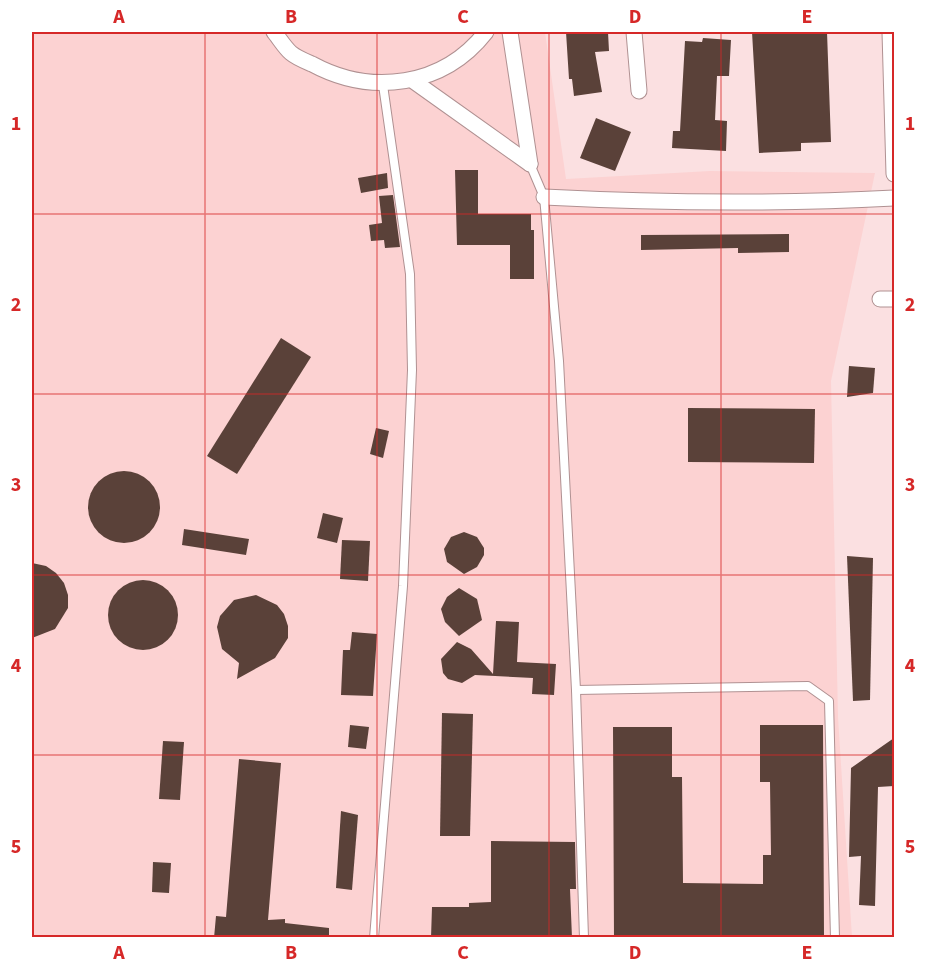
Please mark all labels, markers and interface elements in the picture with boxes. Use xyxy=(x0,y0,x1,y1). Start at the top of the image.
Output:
text: A xyxy=(112,3,125,31)
text: B xyxy=(285,3,297,31)
text: C xyxy=(457,3,469,31)
text: D xyxy=(629,3,641,31)
text: E xyxy=(802,3,812,31)
text: 1 xyxy=(11,110,21,138)
text: 1 xyxy=(905,110,915,138)
text: 2 xyxy=(11,291,21,319)
text: 2 xyxy=(905,291,915,319)
text: 3 xyxy=(11,471,21,499)
text: 3 xyxy=(905,471,915,499)
text: 4 xyxy=(11,652,22,680)
text: 4 xyxy=(905,652,916,680)
text: 5 xyxy=(11,833,21,861)
text: 5 xyxy=(905,833,915,861)
text: A xyxy=(112,939,125,967)
text: B xyxy=(285,939,297,967)
text: C xyxy=(457,939,469,967)
text: D xyxy=(629,939,641,967)
text: E xyxy=(802,939,812,967)

